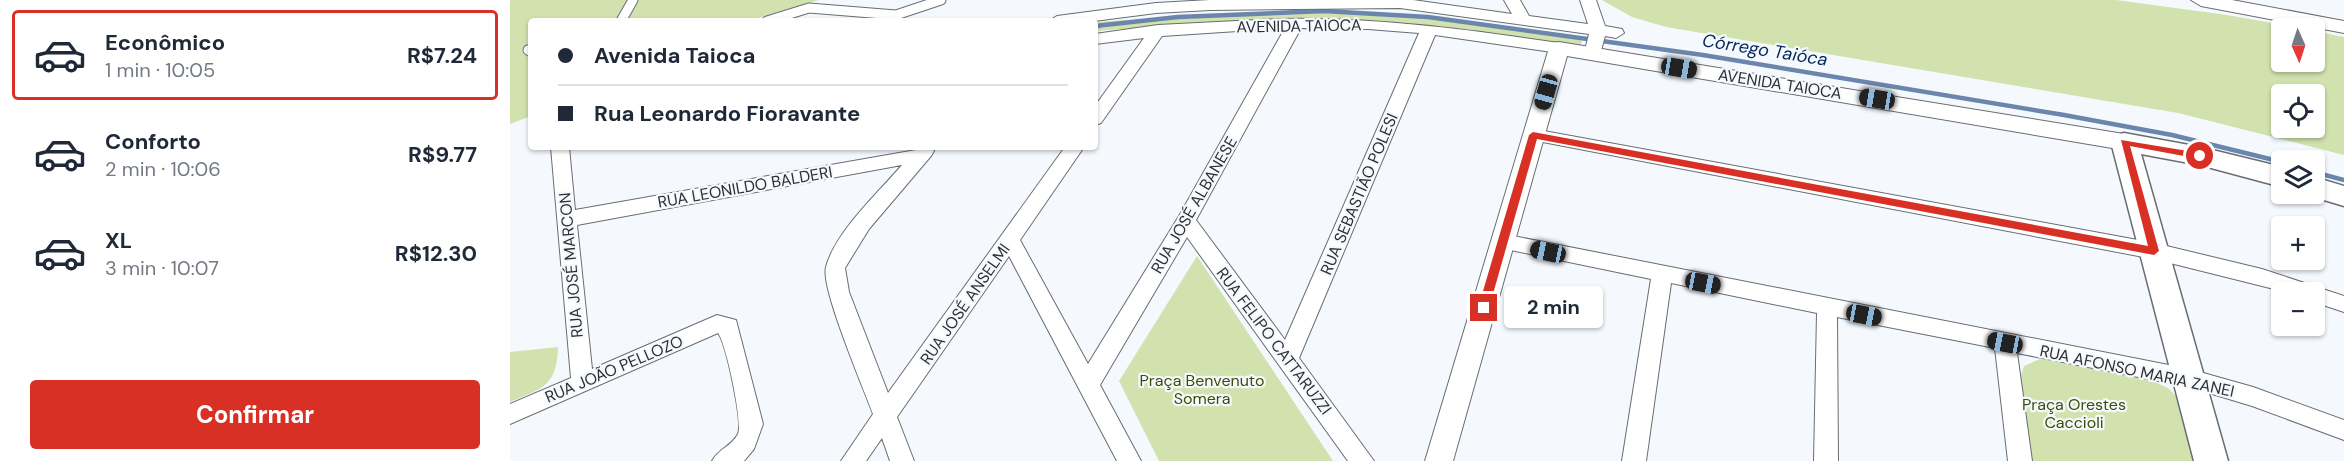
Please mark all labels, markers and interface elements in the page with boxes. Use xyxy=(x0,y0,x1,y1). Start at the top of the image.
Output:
street label: AVENIDA TAIOCA xyxy=(1236,14,1362,38)
north arrow xyxy=(2271,18,2325,72)
map controls xyxy=(2271,18,2325,336)
icon: car xyxy=(33,28,87,82)
text: Econômico xyxy=(105,28,225,57)
water label: Córrego Taióca xyxy=(1701,28,1829,72)
text: R$7.24 xyxy=(407,41,477,70)
text: Avenida Taioca xyxy=(594,41,755,70)
car xyxy=(1660,56,1698,80)
text: 1 min · 10:05 xyxy=(105,57,215,83)
street label: AVENIDA TAIOCA xyxy=(1717,64,1844,104)
car xyxy=(1532,72,1560,112)
button: locate xyxy=(2271,84,2325,138)
car xyxy=(1858,87,1896,111)
text: Rua Leonardo Fioravante xyxy=(594,99,860,128)
street label: RUA SEBASTIÃO POLESI xyxy=(1315,110,1403,278)
icon: car xyxy=(33,127,87,181)
text: Conforto xyxy=(105,127,201,156)
street label: RUA JOSÉ ALBANESE xyxy=(1146,133,1242,277)
text: R$9.77 xyxy=(408,140,477,169)
route start xyxy=(2186,142,2213,169)
button: layers xyxy=(2271,150,2325,204)
text: 2 min · 10:06 xyxy=(105,156,221,182)
street label: RUA LEONILDO BALDERI xyxy=(656,161,834,213)
street label: RUA JOSÉ MARCON xyxy=(554,191,588,339)
button: + xyxy=(2271,216,2325,270)
icon: car xyxy=(33,226,87,280)
text: XL xyxy=(105,226,132,255)
text: R$12.30 xyxy=(395,239,477,268)
street label: RUA JOSÉ ANSELMI xyxy=(915,239,1015,369)
car xyxy=(1529,239,1567,265)
text: 3 min · 10:07 xyxy=(105,255,219,281)
street label: RUA FELIPO CATTARUZZI xyxy=(1212,263,1336,419)
car xyxy=(1684,271,1722,295)
button: − xyxy=(2271,282,2325,336)
callout: 2 min xyxy=(1505,287,1604,329)
route end xyxy=(1470,294,1497,321)
text: 2 min xyxy=(1527,294,1580,320)
car xyxy=(1845,303,1883,327)
street label: RUA JOÃO PELLOZO xyxy=(542,330,686,408)
car xyxy=(1986,331,2024,355)
street label: RUA AFONSO MARIA ZANEI xyxy=(2038,340,2236,402)
park label: Praça Benvenuto Somera xyxy=(1140,370,1264,409)
button: Confirmar xyxy=(30,380,480,449)
park label: Praça Orestes Caccioli xyxy=(2022,394,2126,433)

